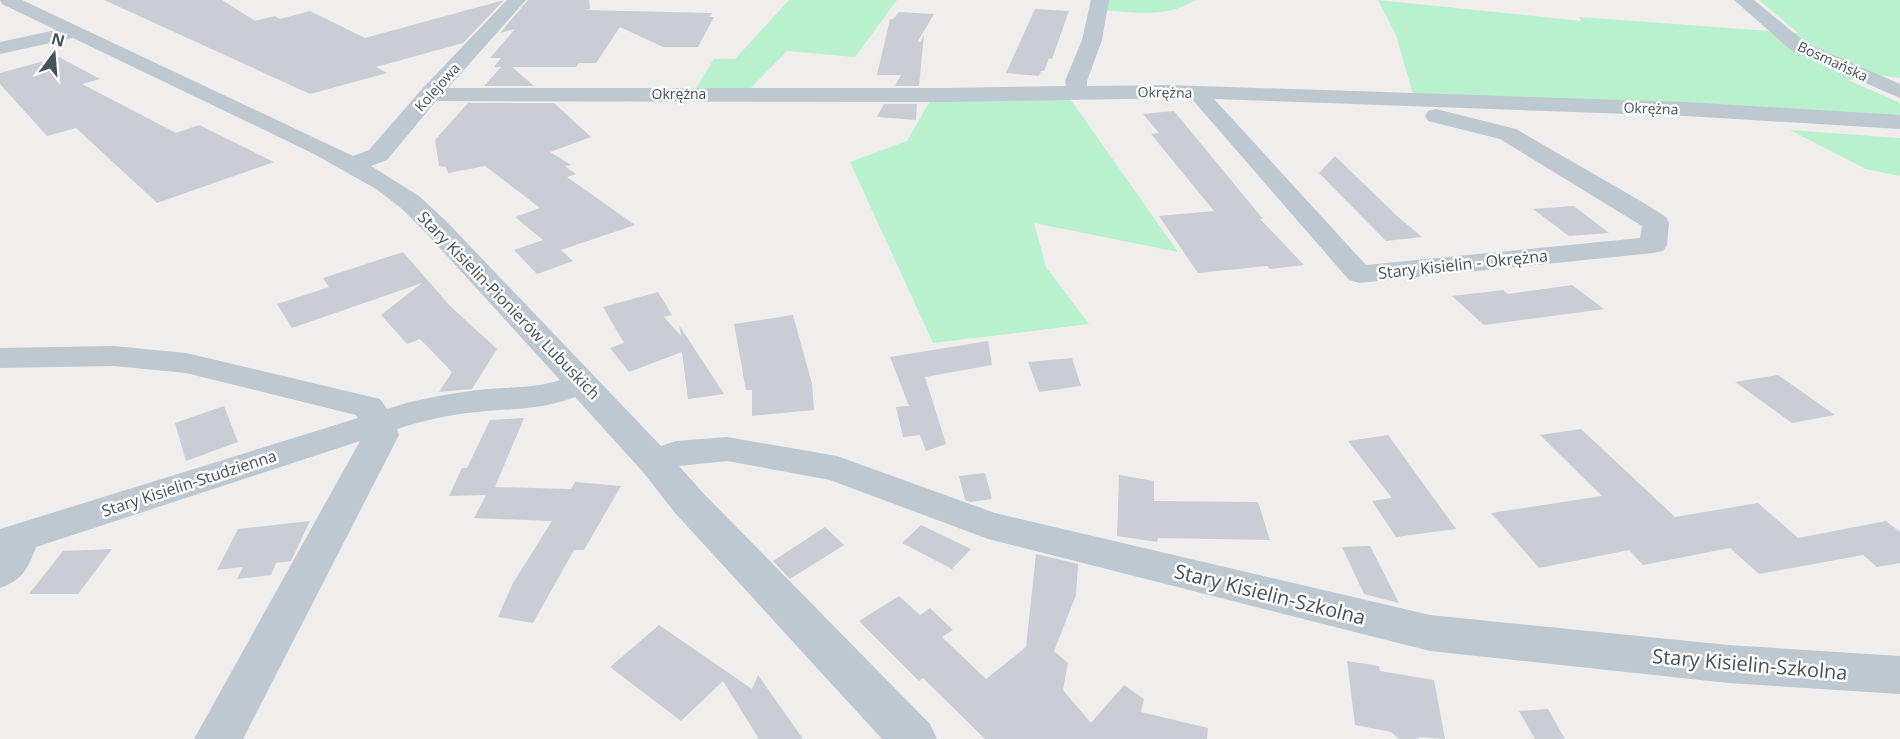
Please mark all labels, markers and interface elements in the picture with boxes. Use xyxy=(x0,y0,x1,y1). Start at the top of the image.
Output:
north arrow xyxy=(24,24,84,84)
text: N xyxy=(49,27,67,52)
street label: Bosmańska xyxy=(1795,36,1871,86)
street label: Kolejowa xyxy=(410,59,464,115)
street label: Okrężna xyxy=(1137,82,1193,102)
street label: Okrężna xyxy=(652,84,706,103)
street label: Okrężna xyxy=(1623,98,1679,118)
street label: Stary Kisielin-Pionierów Lubuskich xyxy=(413,206,605,404)
street label: Stary Kisielin - Okrężna xyxy=(1377,244,1549,284)
street label: Stary Kisielin-Studzienna xyxy=(99,444,279,522)
street label: Stary Kisielin-Szkolna xyxy=(1172,557,1368,631)
street label: Stary Kisielin-Szkolna xyxy=(1651,642,1849,686)

